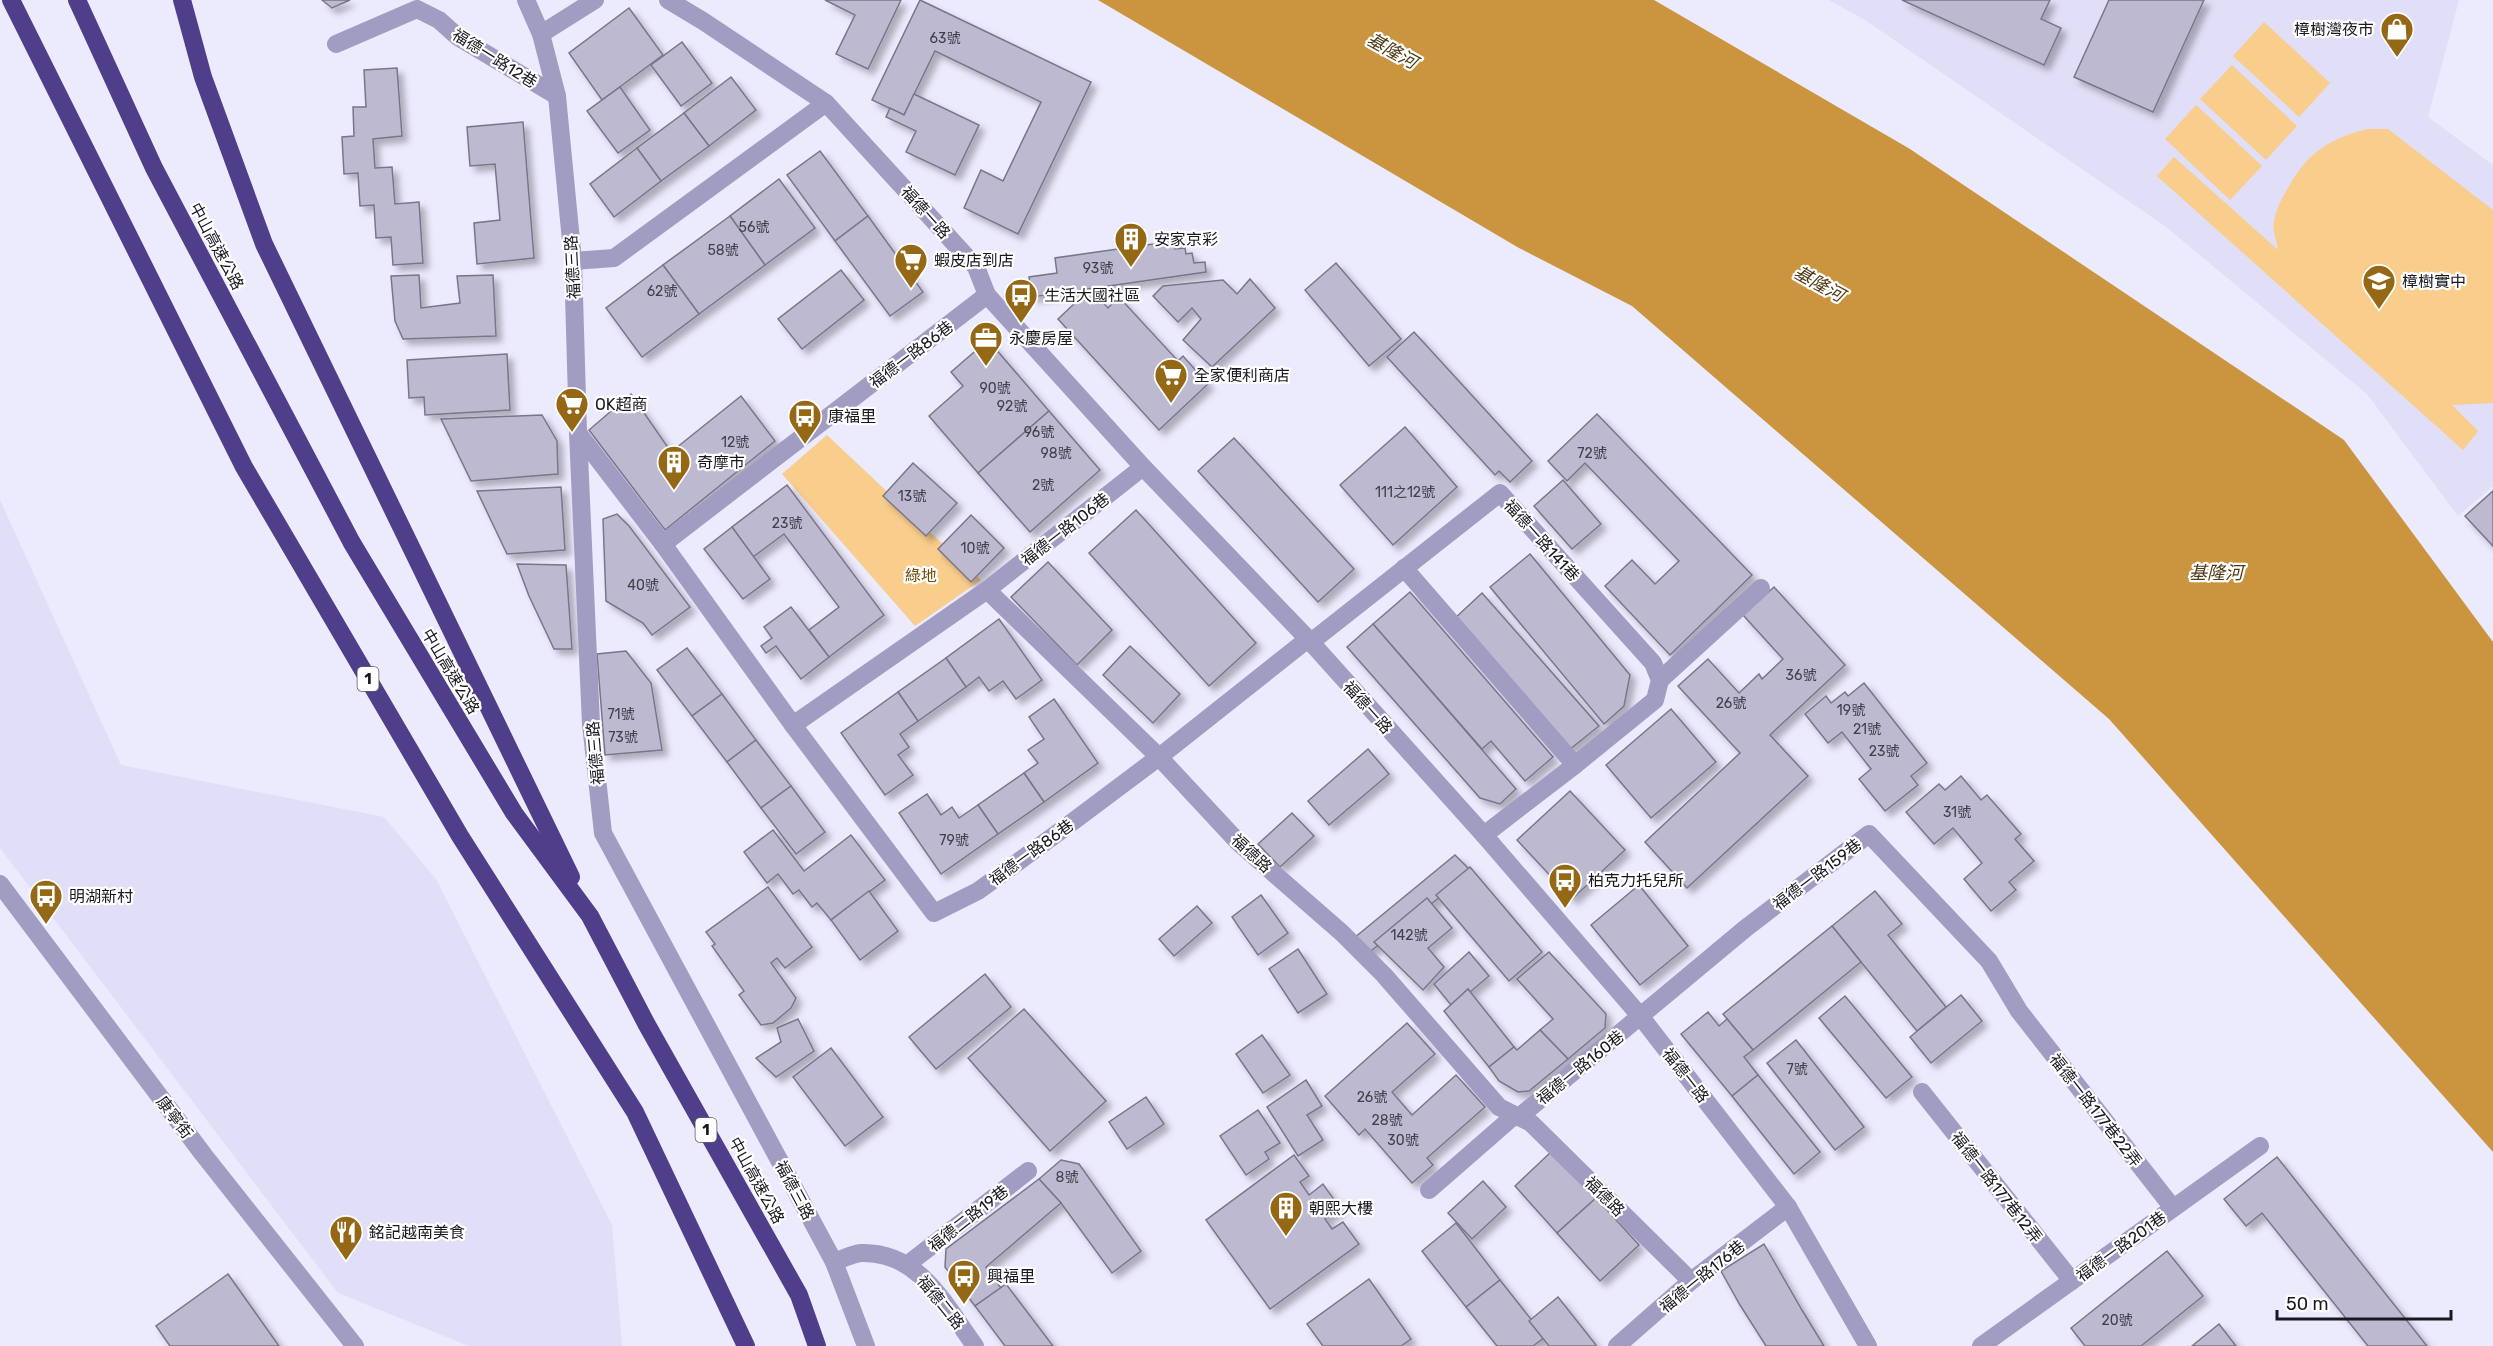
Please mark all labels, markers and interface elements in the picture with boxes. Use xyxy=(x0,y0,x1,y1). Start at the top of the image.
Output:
shop icon: 樟樹灣夜市 xyxy=(2379,11,2415,58)
place label: 樟樹灣夜市 xyxy=(2294,20,2374,39)
street label: 福德一路12巷 xyxy=(449,25,541,92)
water label: 基隆河 xyxy=(1363,28,1424,75)
house number: 63號 xyxy=(930,30,960,47)
street label: 福德一路 xyxy=(897,182,954,242)
street label: 中山高速公路 xyxy=(186,199,247,293)
house number: 56號 xyxy=(739,219,769,236)
building icon: 安家京彩 xyxy=(1113,221,1149,268)
place label: 安家京彩 xyxy=(1154,230,1218,249)
street label: 福德三路 xyxy=(561,235,584,299)
house number: 58號 xyxy=(707,242,739,259)
supermarket icon: 蝦皮店到店 xyxy=(893,242,929,289)
place label: 蝦皮店到店 xyxy=(934,251,1014,270)
house number: 93號 xyxy=(1083,260,1113,277)
water label: 基隆河 xyxy=(1790,261,1851,308)
school or university icon: 樟樹實中 xyxy=(2361,263,2397,310)
place label: 樟樹實中 xyxy=(2402,272,2466,291)
bus stop icon: 生活大國社區 xyxy=(1003,277,1039,324)
house number: 62號 xyxy=(647,283,677,300)
place label: 生活大國社區 xyxy=(1044,286,1140,305)
street label: 福德一路86巷 xyxy=(866,317,957,392)
office icon: 永慶房屋 xyxy=(968,320,1004,367)
place label: 永慶房屋 xyxy=(1009,329,1073,348)
supermarket icon: 全家便利商店 xyxy=(1153,357,1189,404)
place label: 全家便利商店 xyxy=(1194,366,1290,385)
house number: 90號 xyxy=(979,380,1011,397)
supermarket icon: OK超商 xyxy=(554,386,590,433)
place label: OK超商 xyxy=(595,395,647,414)
bus stop icon: 康福里 xyxy=(787,398,823,445)
house number: 92號 xyxy=(997,398,1027,415)
place label: 康福里 xyxy=(828,407,876,426)
house number: 96號 xyxy=(1024,424,1054,441)
house number: 12號 xyxy=(721,434,749,451)
building icon: 奇摩市 xyxy=(656,444,692,491)
house number: 98號 xyxy=(1040,445,1072,462)
house number: 72號 xyxy=(1577,445,1607,462)
place label: 奇摩市 xyxy=(697,453,745,472)
house number: 2號 xyxy=(1032,477,1054,494)
house number: 111之12號 xyxy=(1375,484,1435,501)
house number: 13號 xyxy=(898,488,926,505)
street label: 福德一路106巷 xyxy=(1017,489,1113,570)
street label: 福德一路141巷 xyxy=(1500,496,1583,585)
house number: 23號 xyxy=(772,515,802,532)
house number: 10號 xyxy=(961,540,989,557)
water label: 基隆河 xyxy=(2189,562,2246,584)
park label: 綠地 xyxy=(905,566,937,585)
house number: 40號 xyxy=(627,577,659,594)
street label: 中山高速公路 xyxy=(418,625,483,717)
road number: 1 xyxy=(358,667,378,691)
house number: 36號 xyxy=(1786,667,1816,684)
street label: 福德一路 xyxy=(1339,677,1396,737)
house number: 26號 xyxy=(1716,695,1746,712)
house number: 19號 xyxy=(1837,702,1865,719)
house number: 71號 xyxy=(607,706,635,723)
street label: 福德三路 xyxy=(583,720,608,786)
house number: 21號 xyxy=(1853,721,1881,738)
house number: 73號 xyxy=(608,729,638,746)
house number: 23號 xyxy=(1869,743,1899,760)
house number: 31號 xyxy=(1943,804,1971,821)
street label: 福德一路86巷 xyxy=(985,815,1077,889)
street label: 福德路 xyxy=(1228,830,1276,877)
house number: 79號 xyxy=(939,832,969,849)
street label: 福德一路159巷 xyxy=(1769,835,1865,914)
bus stop icon: 柏克力托兒所 xyxy=(1547,862,1583,909)
place label: 柏克力托兒所 xyxy=(1588,871,1684,890)
bus stop icon: 明湖新村 xyxy=(28,878,64,925)
place label: 明湖新村 xyxy=(69,887,133,906)
house number: 142號 xyxy=(1391,927,1427,944)
street label: 福德一路160巷 xyxy=(1533,1026,1628,1108)
street label: 福德一路 xyxy=(1658,1044,1713,1106)
street label: 福德一路177巷22弄 xyxy=(2046,1050,2146,1171)
house number: 7號 xyxy=(1786,1061,1808,1078)
house number: 26號 xyxy=(1357,1089,1387,1106)
street label: 康寧街 xyxy=(153,1092,197,1142)
house number: 28號 xyxy=(1371,1112,1403,1129)
road number: 1 xyxy=(696,1118,716,1142)
street label: 福德一路177巷12弄 xyxy=(1947,1128,2046,1247)
house number: 30號 xyxy=(1387,1132,1419,1149)
street label: 中山高速公路 xyxy=(725,1134,788,1227)
street label: 福德三路 xyxy=(771,1158,818,1223)
house number: 8號 xyxy=(1056,1169,1078,1186)
street label: 福德路 xyxy=(1581,1173,1628,1220)
street label: 福德二路19巷 xyxy=(924,1181,1012,1256)
building icon: 朝熙大樓 xyxy=(1268,1190,1304,1237)
place label: 朝熙大樓 xyxy=(1309,1199,1373,1218)
street label: 福德一路201巷 xyxy=(2073,1207,2170,1285)
restaurant icon: 銘記越南美食 xyxy=(328,1214,364,1261)
place label: 銘記越南美食 xyxy=(369,1223,465,1242)
street label: 福德一路176巷 xyxy=(1656,1236,1749,1317)
bus stop icon: 興福里 xyxy=(946,1258,982,1305)
place label: 興福里 xyxy=(987,1267,1035,1286)
street label: 福德二路 xyxy=(913,1271,968,1333)
scale bar xyxy=(2277,1283,2451,1321)
text: 50 m xyxy=(2286,1293,2329,1315)
house number: 20號 xyxy=(2101,1312,2133,1329)

